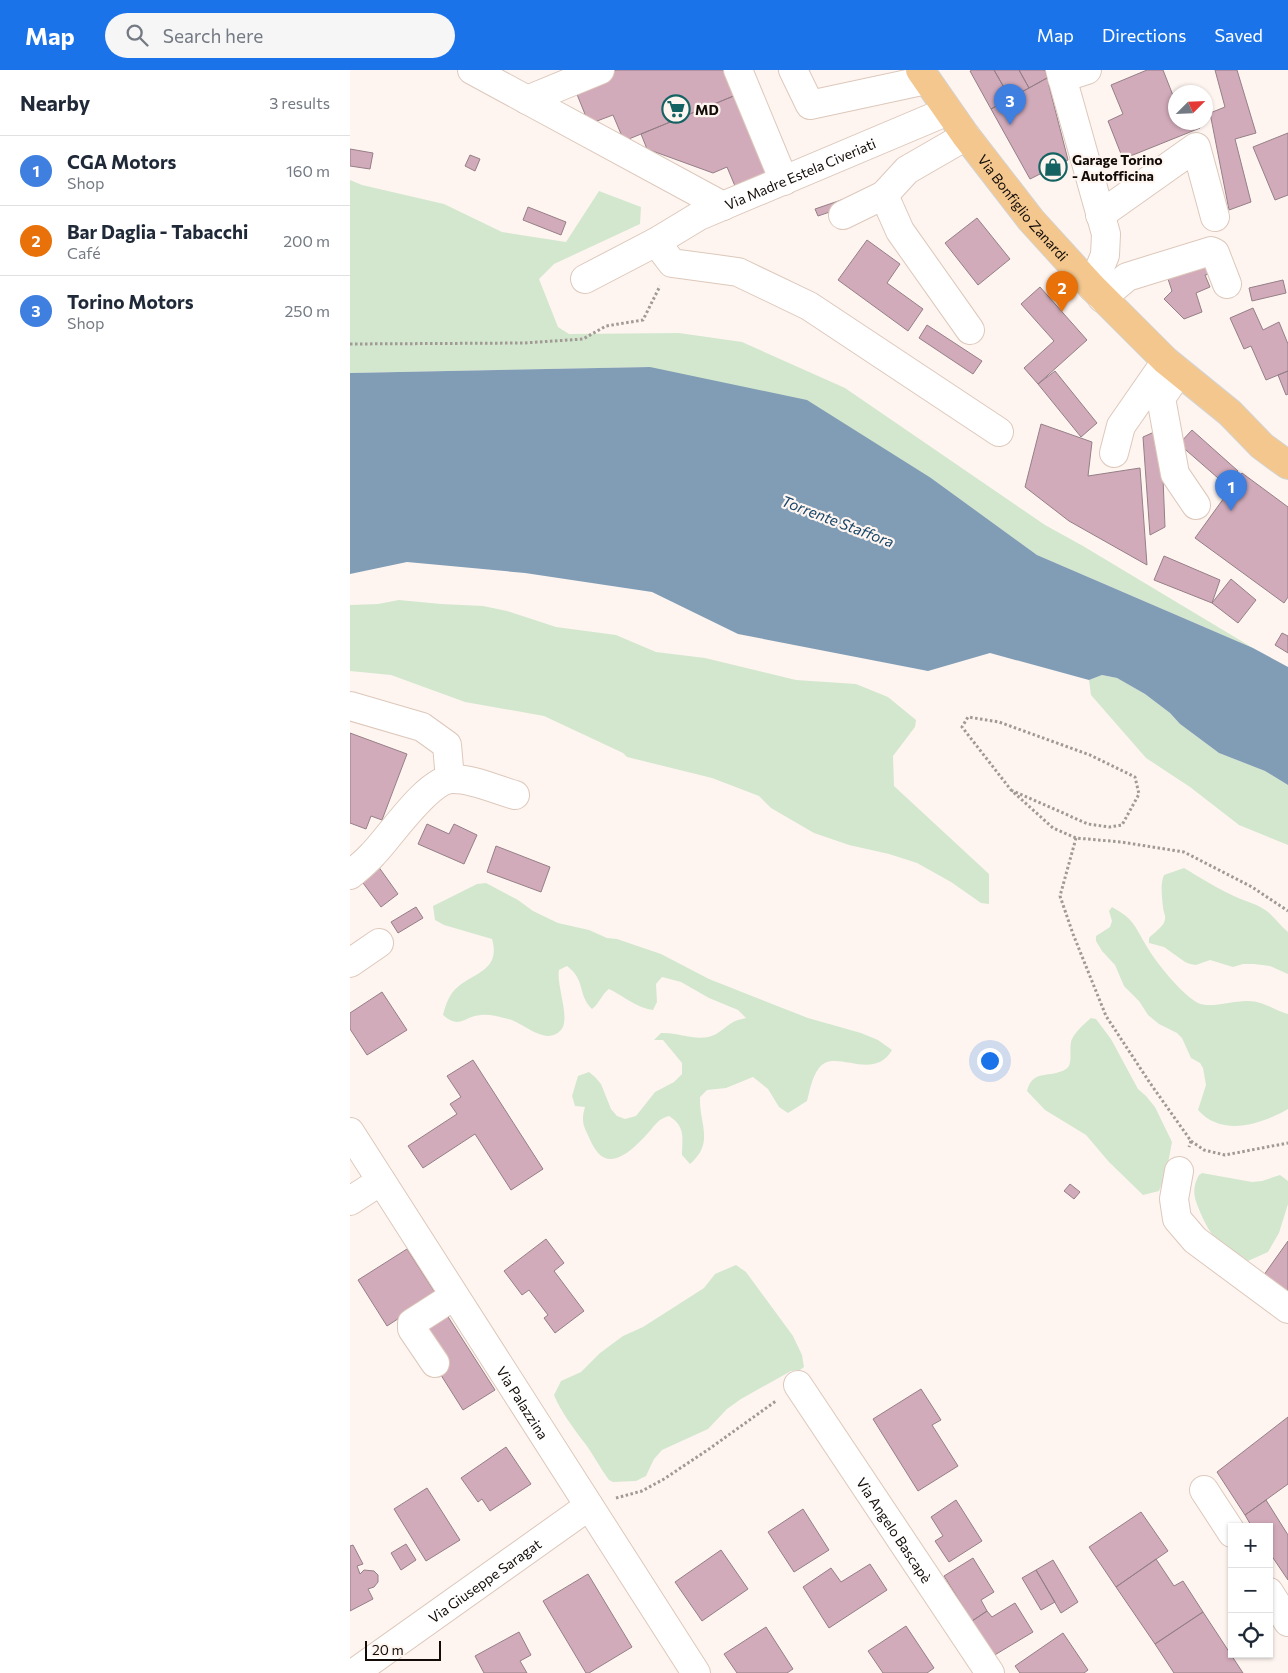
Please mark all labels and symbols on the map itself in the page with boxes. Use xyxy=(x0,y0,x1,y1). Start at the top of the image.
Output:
pin: 3 xyxy=(994,84,1026,125)
north arrow xyxy=(1168,85,1213,130)
supermarket icon: MD xyxy=(661,94,691,124)
place label: MD xyxy=(695,101,719,118)
street label: Via Madre Estela Civeriati xyxy=(722,134,878,213)
street label: Via Bonfiglio Zanardi xyxy=(975,151,1072,264)
place label: Garage Torino - Autofficina xyxy=(1072,151,1163,184)
shop icon: Garage Torino - Autofficina xyxy=(1038,152,1068,182)
pin: 2 xyxy=(1046,271,1078,312)
pin: 1 xyxy=(1215,470,1247,511)
water label: Torrente Staffora xyxy=(779,491,897,551)
your location xyxy=(977,1048,1003,1074)
street label: Via Palazzina xyxy=(493,1363,553,1442)
street label: Via Angelo Bascapè xyxy=(853,1474,936,1586)
street label: Via Giuseppe Saragat xyxy=(425,1534,544,1626)
scale bar xyxy=(365,1638,441,1661)

